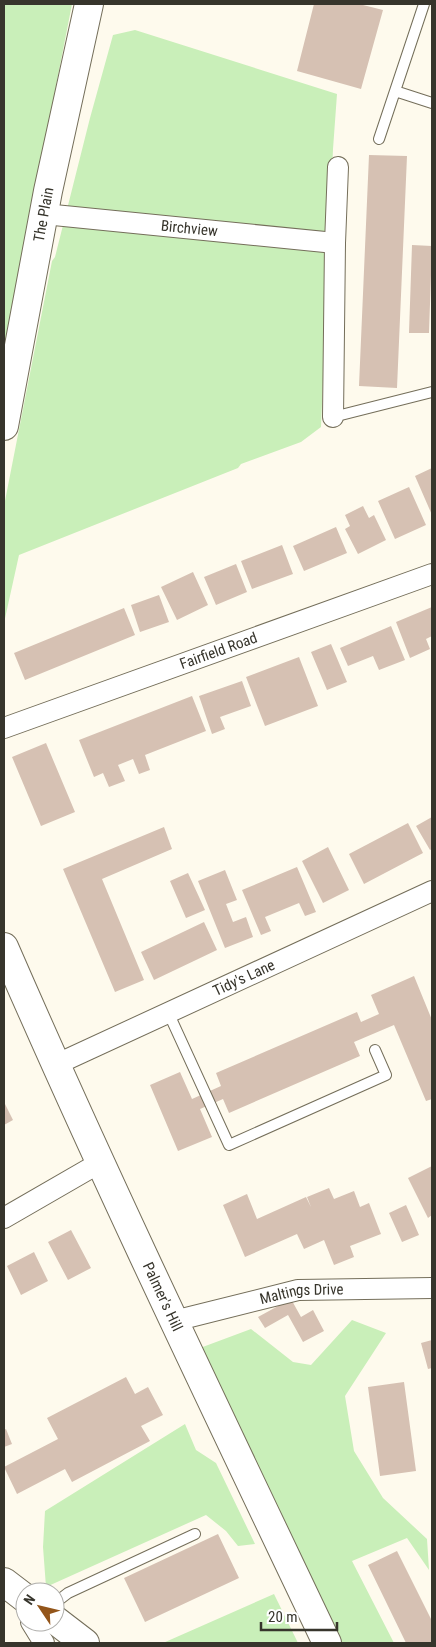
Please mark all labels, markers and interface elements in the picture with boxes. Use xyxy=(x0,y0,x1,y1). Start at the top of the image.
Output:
street label: The Plain xyxy=(30,186,57,243)
street label: Birchview xyxy=(160,217,219,240)
street label: Fairfield Road xyxy=(177,629,260,673)
street label: Tidy's Lane xyxy=(210,956,278,1000)
street label: Palmer's Hill xyxy=(139,1259,186,1334)
street label: Maltings Drive xyxy=(258,1280,344,1308)
north arrow xyxy=(15,1582,65,1632)
text: N xyxy=(20,1591,38,1608)
scale bar xyxy=(261,1600,337,1632)
text: 20 m xyxy=(268,1608,298,1626)

